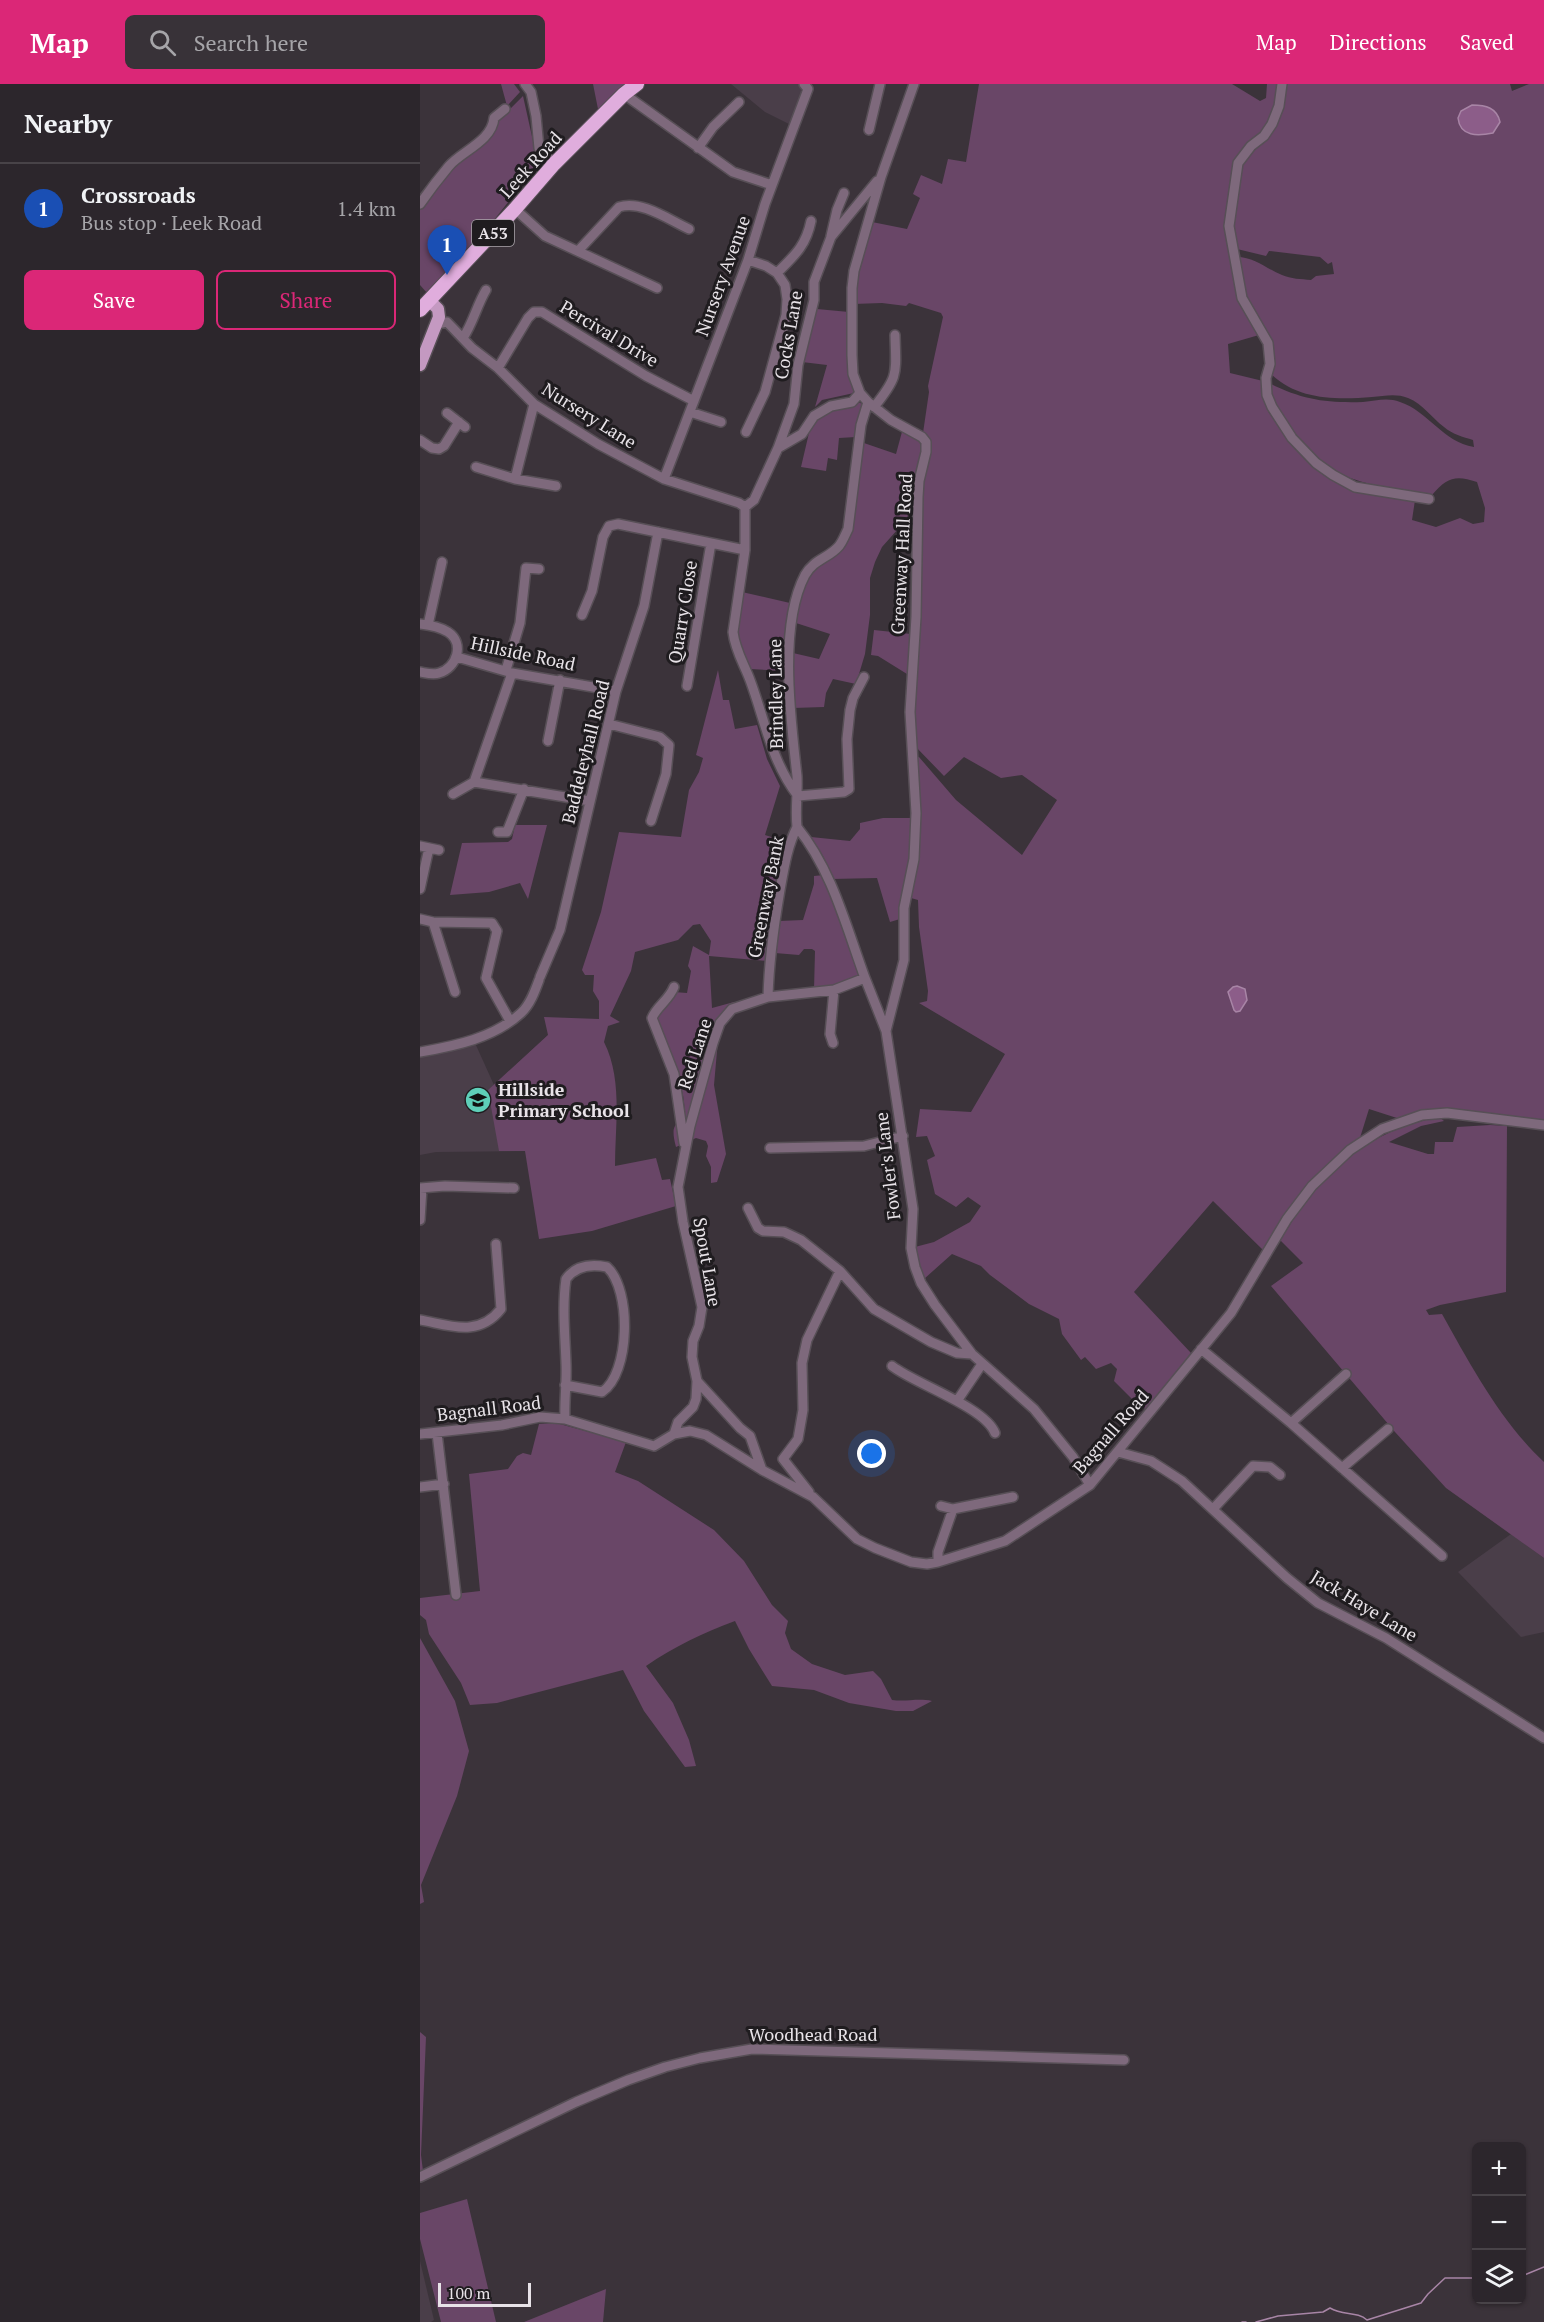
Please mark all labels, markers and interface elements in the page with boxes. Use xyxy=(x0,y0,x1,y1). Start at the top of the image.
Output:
search box xyxy=(125,15,545,69)
text: Map xyxy=(30,24,89,61)
icon: search xyxy=(146,26,179,59)
text: Search here xyxy=(194,28,308,57)
text: Map xyxy=(1256,28,1297,56)
text: Directions xyxy=(1330,28,1427,56)
text: Saved xyxy=(1460,28,1514,56)
text: Nearby xyxy=(24,106,112,140)
street label: Leek Road xyxy=(494,126,567,203)
text: Crossroads xyxy=(81,180,196,209)
text: 1 xyxy=(38,195,49,222)
text: 1.4 km xyxy=(337,195,396,222)
text: Bus stop · Leek Road xyxy=(81,209,262,236)
street label: Nursery Avenue xyxy=(689,212,755,339)
road number: A53 xyxy=(472,220,514,246)
pin: 1 xyxy=(428,226,466,275)
button: Save xyxy=(24,270,204,330)
button: Share xyxy=(216,270,396,330)
street label: Cocks Lane xyxy=(768,289,808,381)
street label: Percival Drive xyxy=(556,294,663,372)
street label: Nursery Lane xyxy=(538,377,641,454)
street label: Greenway Hall Road xyxy=(885,473,917,635)
street label: Quarry Close xyxy=(662,559,702,665)
street label: Hillside Road xyxy=(469,630,578,676)
street label: Brindley Lane xyxy=(762,639,788,749)
street label: Baddeleyhall Road xyxy=(556,677,615,826)
street label: Greenway Bank xyxy=(741,833,789,960)
street label: Red Lane xyxy=(671,1015,717,1092)
place label: Hillside Primary School xyxy=(498,1077,630,1122)
school or university icon: Hillside Primary School xyxy=(463,1085,493,1115)
street label: Fowler's Lane xyxy=(868,1111,906,1221)
street label: Spout Lane xyxy=(688,1215,728,1308)
street label: Bagnall Road xyxy=(1067,1384,1154,1479)
street label: Bagnall Road xyxy=(435,1390,542,1426)
your location xyxy=(857,1439,886,1468)
street label: Jack Haye Lane xyxy=(1307,1564,1422,1646)
street label: Woodhead Road xyxy=(749,2022,877,2046)
map controls xyxy=(1472,2142,1526,2304)
button: + xyxy=(1472,2142,1526,2196)
button: − xyxy=(1472,2196,1526,2250)
button: layers xyxy=(1472,2250,1526,2304)
scale bar xyxy=(438,2280,531,2308)
text: 100 m xyxy=(447,2282,490,2304)

